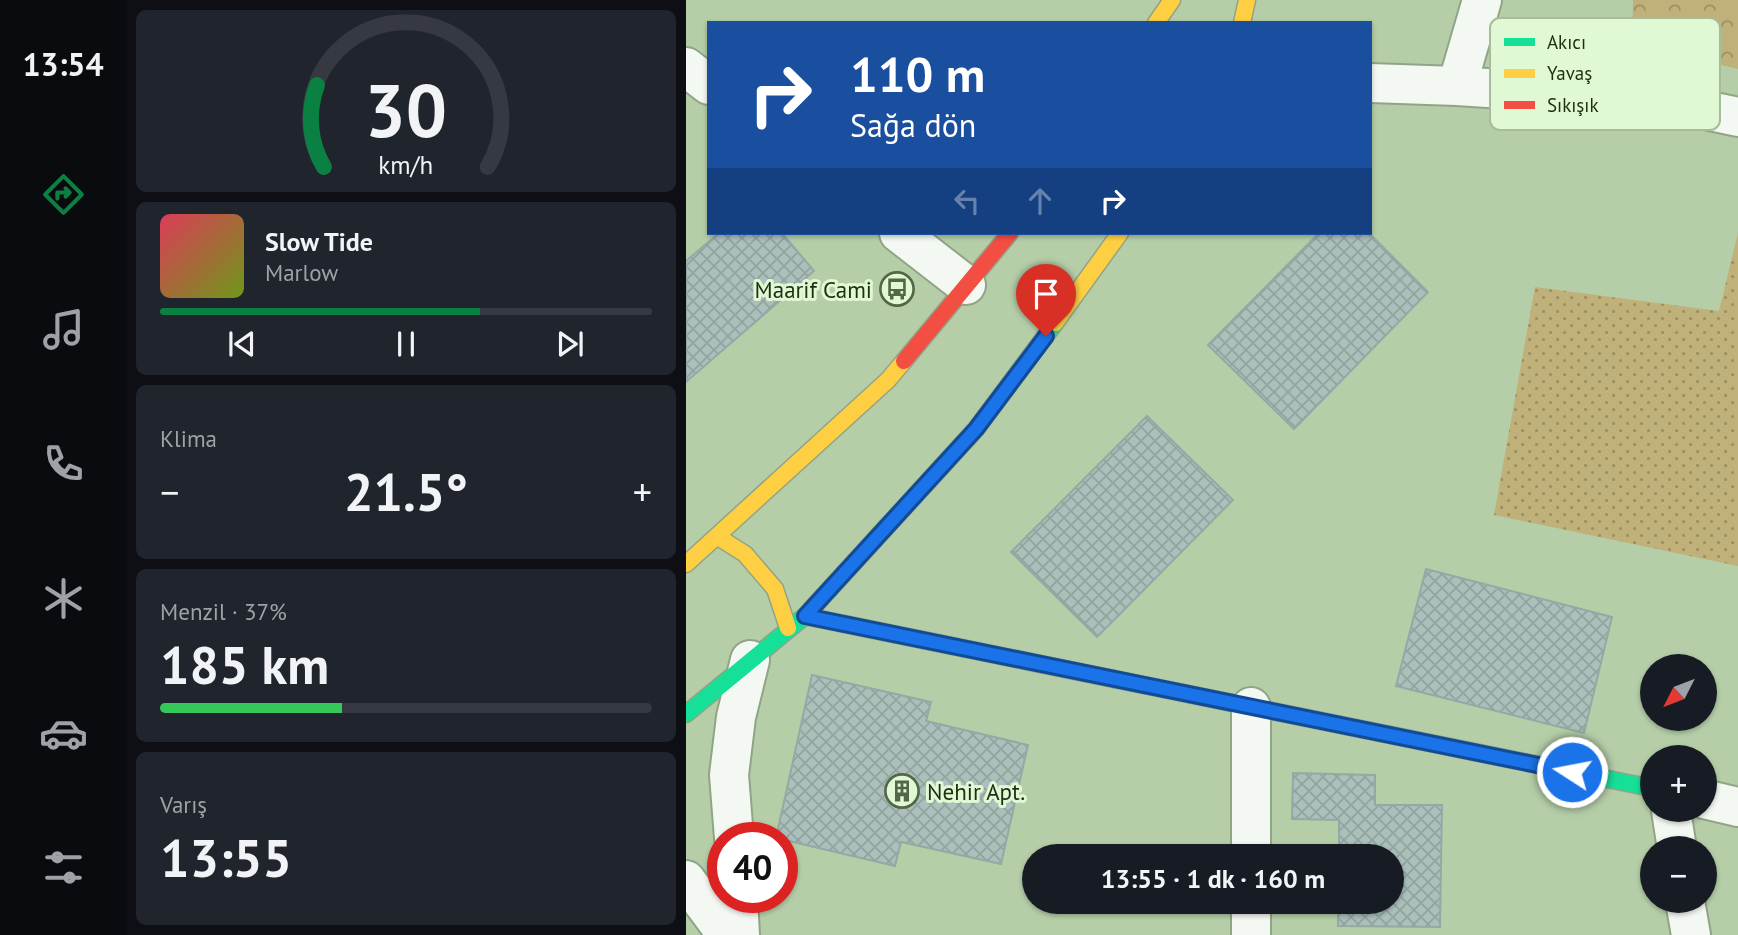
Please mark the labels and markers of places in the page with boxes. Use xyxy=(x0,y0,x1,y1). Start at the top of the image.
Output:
pin xyxy=(1016,264,1076,336)
bus stop icon: Maarif Cami xyxy=(878,270,916,308)
place label: Maarif Cami xyxy=(755,275,872,304)
building icon: Nehir Apt. xyxy=(883,772,921,810)
place label: Nehir Apt. xyxy=(927,777,1025,806)

